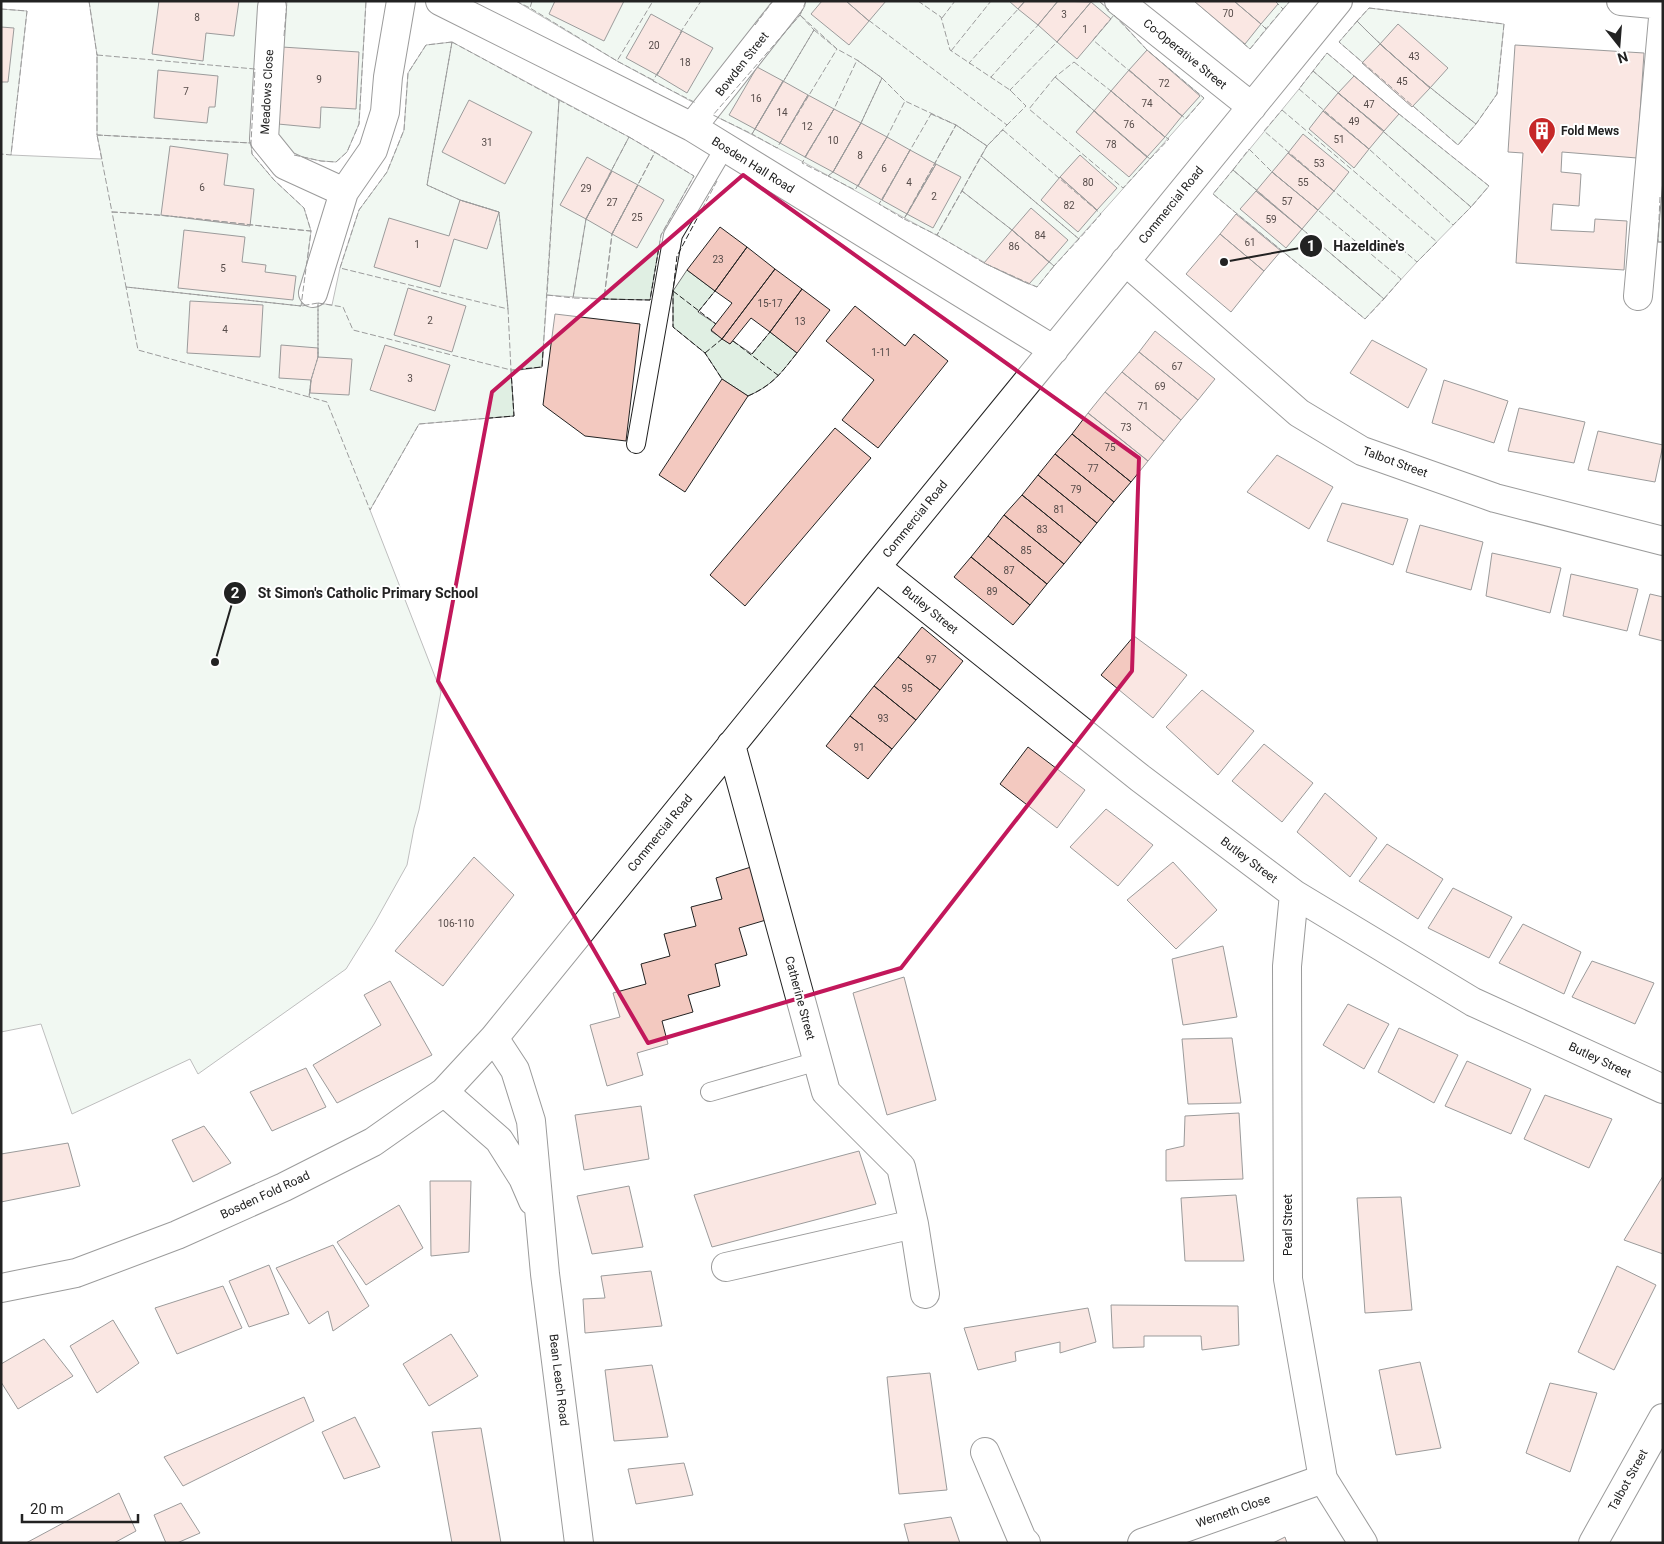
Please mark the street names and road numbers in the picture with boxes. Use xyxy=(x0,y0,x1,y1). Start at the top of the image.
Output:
street label: Co-Operative Street xyxy=(1140,16,1230,92)
street label: Bowden Street xyxy=(713,29,771,99)
street label: Meadows Close xyxy=(258,49,276,135)
street label: Bosden Hall Road xyxy=(709,134,797,196)
street label: Commercial Road xyxy=(1136,164,1206,246)
street label: Talbot Street xyxy=(1361,444,1429,480)
street label: Commercial Road xyxy=(880,478,950,560)
street label: Butley Street xyxy=(899,583,961,637)
street label: Commercial Road xyxy=(625,792,695,874)
street label: Butley Street xyxy=(1218,834,1280,886)
street label: Catherine Street xyxy=(782,955,818,1041)
street label: Butley Street xyxy=(1566,1039,1634,1081)
street label: Bosden Fold Road xyxy=(218,1168,312,1222)
street label: Pearl Street xyxy=(1281,1194,1295,1256)
street label: Bean Leach Road xyxy=(546,1333,572,1427)
street label: Talbot Street xyxy=(1605,1447,1651,1513)
street label: Werneth Close xyxy=(1194,1492,1272,1530)

